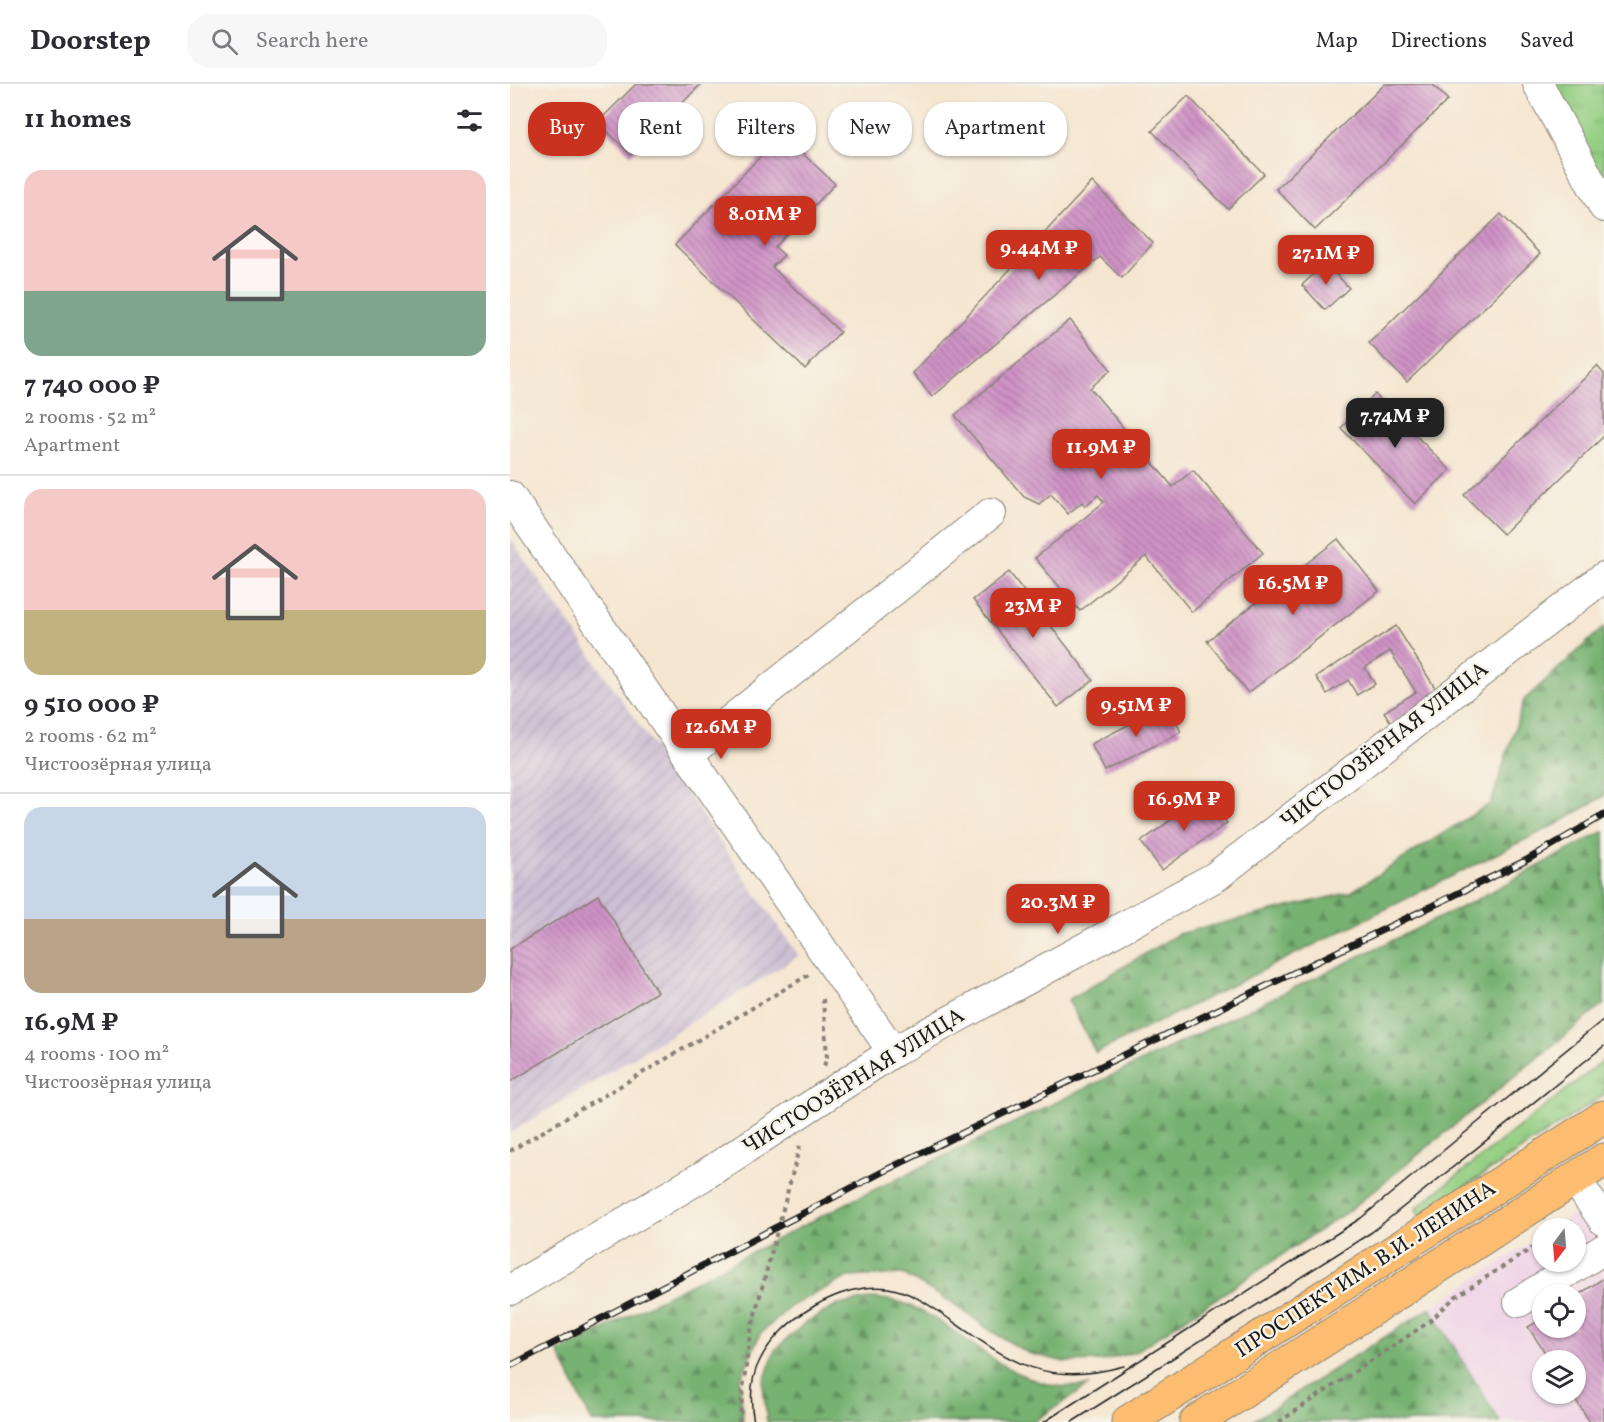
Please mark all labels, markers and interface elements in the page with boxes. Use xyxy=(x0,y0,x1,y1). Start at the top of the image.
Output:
search box xyxy=(187,14,607,68)
text: Doorstep xyxy=(30,22,151,61)
icon: search xyxy=(208,25,241,58)
text: Search here xyxy=(256,26,369,57)
text: Map xyxy=(1316,27,1358,56)
text: Directions xyxy=(1391,27,1487,56)
text: Saved xyxy=(1520,27,1574,56)
text: 11 homes xyxy=(24,102,131,138)
chip: Buy xyxy=(528,102,606,156)
chip: Rent xyxy=(618,102,703,156)
chip: Filters xyxy=(715,102,816,156)
chip: New xyxy=(828,102,912,156)
chip: Apartment xyxy=(924,102,1067,156)
icon: filters xyxy=(453,104,486,137)
pin: 8.01M ₽ xyxy=(710,196,820,247)
text: 8.01M ₽ xyxy=(728,201,802,229)
icon: home xyxy=(201,209,309,317)
pin: 9.44M ₽ xyxy=(984,230,1094,281)
text: 9.44M ₽ xyxy=(1000,235,1078,263)
pin: 27.1M ₽ xyxy=(1271,235,1381,286)
text: 27.1M ₽ xyxy=(1292,240,1360,268)
text: 7 740 000 ₽ xyxy=(24,368,160,404)
pin: 7.74M ₽ xyxy=(1340,398,1450,449)
text: 7.74M ₽ xyxy=(1360,403,1430,431)
text: 2 rooms · 52 m² xyxy=(24,404,156,432)
pin: 11.9M ₽ xyxy=(1046,429,1156,480)
text: Apartment xyxy=(24,432,120,460)
text: 11.9M ₽ xyxy=(1066,434,1136,462)
icon: home xyxy=(201,528,309,636)
pin: 16.5M ₽ xyxy=(1238,565,1348,616)
text: 16.5M ₽ xyxy=(1257,570,1329,598)
pin: 23M ₽ xyxy=(991,588,1075,639)
text: 23M ₽ xyxy=(1004,593,1062,621)
street label: ЧИСТООЗЁРНАЯ УЛИЦА xyxy=(1274,655,1496,837)
text: 9 510 000 ₽ xyxy=(24,687,159,723)
pin: 9.51M ₽ xyxy=(1081,687,1191,738)
text: 9.51M ₽ xyxy=(1100,692,1172,720)
pin: 12.6M ₽ xyxy=(666,709,776,760)
text: 12.6M ₽ xyxy=(685,714,757,742)
text: 2 rooms · 62 m² xyxy=(24,723,157,751)
text: Чистоозёрная улица xyxy=(24,751,212,779)
pin: 16.9M ₽ xyxy=(1129,781,1239,832)
text: 16.9M ₽ xyxy=(1148,786,1220,814)
icon: home xyxy=(201,846,309,954)
pin: 20.3M ₽ xyxy=(1003,884,1113,935)
text: 20.3M ₽ xyxy=(1020,889,1096,917)
street label: ЧИСТООЗЁРНАЯ УЛИЦА xyxy=(737,1001,971,1163)
text: 16.9M ₽ xyxy=(24,1005,119,1041)
text: 4 rooms · 100 m² xyxy=(24,1041,169,1069)
text: Чистоозёрная улица xyxy=(24,1069,212,1097)
street label: ПРОСПЕКТ ИМ. В.И. ЛЕНИНА xyxy=(1230,1174,1502,1366)
north arrow xyxy=(1532,1218,1586,1272)
map controls xyxy=(1532,1218,1586,1404)
button: locate xyxy=(1532,1284,1586,1338)
button: layers xyxy=(1532,1350,1586,1404)

